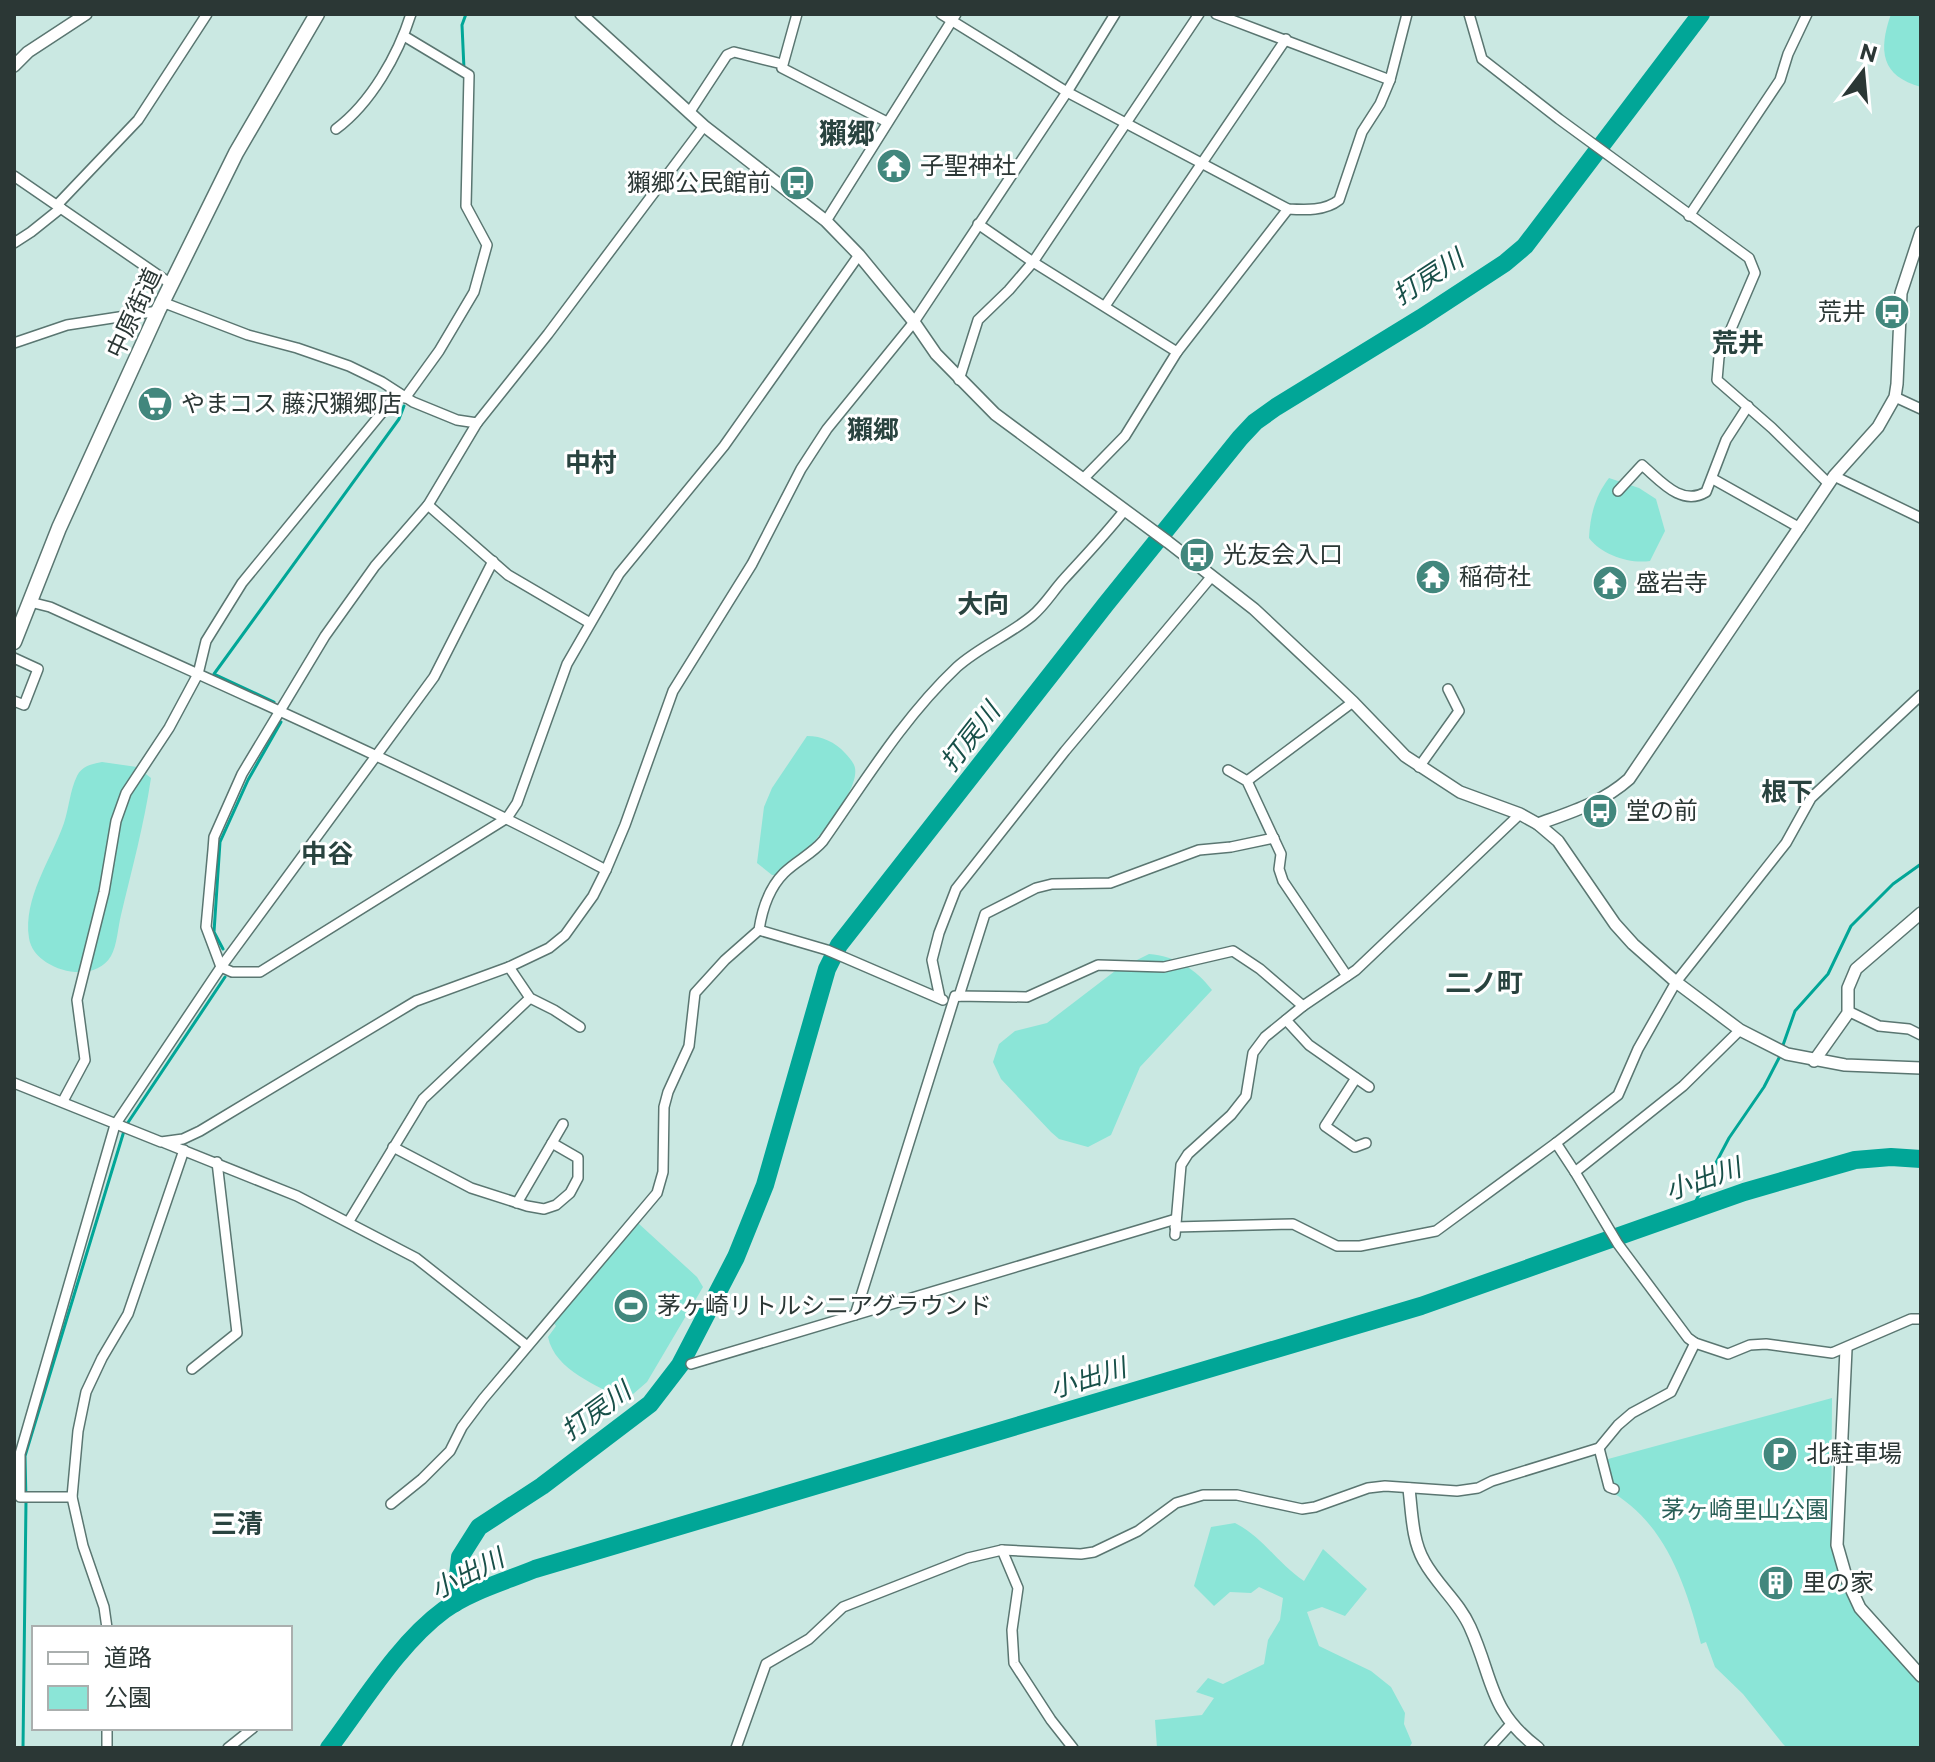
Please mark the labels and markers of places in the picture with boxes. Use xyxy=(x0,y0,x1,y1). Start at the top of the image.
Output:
temple icon: 子聖神社 xyxy=(875,147,913,185)
place label: 子聖神社 xyxy=(920,150,1016,179)
bus stop icon: 獺郷公民館前 xyxy=(778,164,816,202)
place label: 獺郷公民館前 xyxy=(627,167,771,196)
bus stop icon: 荒井 xyxy=(1873,293,1911,331)
place label: 荒井 xyxy=(1818,296,1866,325)
supermarket icon: やまコス 藤沢獺郷店 xyxy=(136,385,174,423)
place label: やまコス 藤沢獺郷店 xyxy=(181,388,402,417)
bus stop icon: 光友会入口 xyxy=(1178,536,1216,574)
place label: 光友会入口 xyxy=(1223,539,1343,568)
temple icon: 稲荷社 xyxy=(1414,558,1452,596)
place label: 稲荷社 xyxy=(1459,561,1531,590)
temple icon: 盛岩寺 xyxy=(1591,564,1629,602)
place label: 盛岩寺 xyxy=(1636,567,1708,596)
bus stop icon: 堂の前 xyxy=(1581,792,1619,830)
place label: 堂の前 xyxy=(1626,795,1698,824)
sports icon: 茅ヶ崎リトルシニアグラウンド xyxy=(612,1287,650,1325)
place label: 茅ヶ崎リトルシニアグラウンド xyxy=(657,1290,992,1319)
parking icon: 北駐車場 xyxy=(1761,1435,1799,1473)
place label: 北駐車場 xyxy=(1806,1438,1902,1467)
building icon: 里の家 xyxy=(1757,1564,1795,1602)
place label: 里の家 xyxy=(1802,1567,1874,1596)

